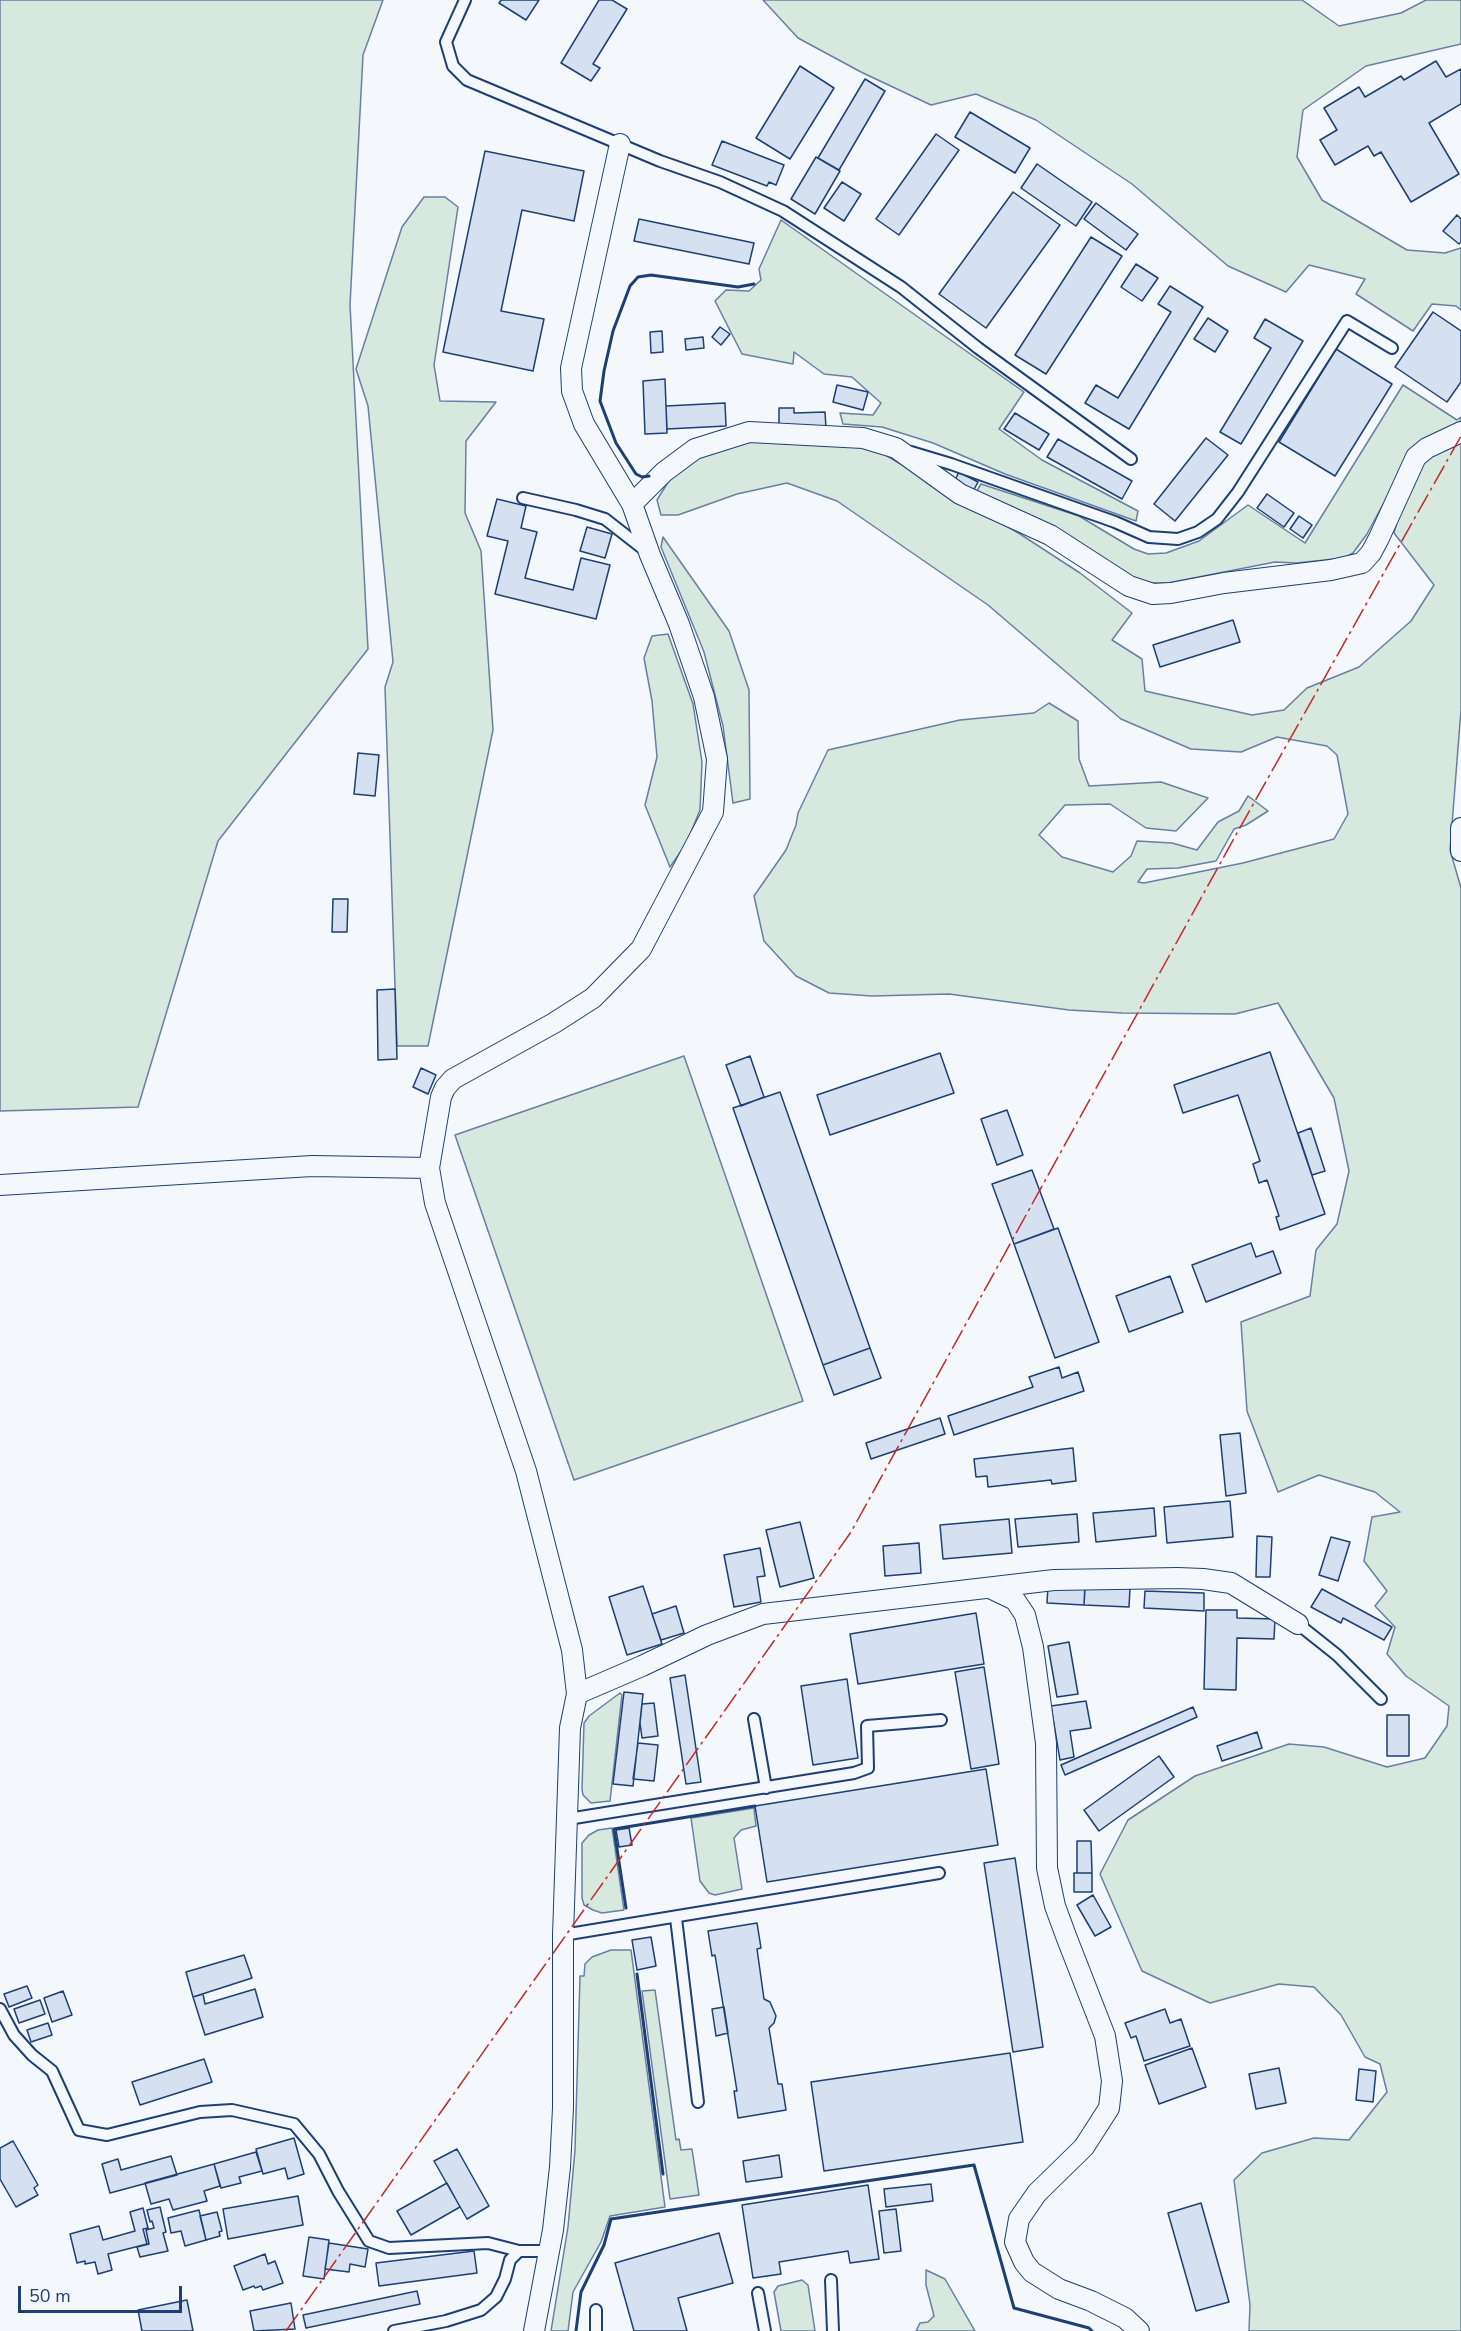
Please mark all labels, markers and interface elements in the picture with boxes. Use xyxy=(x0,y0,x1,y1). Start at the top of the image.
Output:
scale bar xyxy=(21,2274,184,2312)
text: 50 m xyxy=(29,2284,71,2308)

